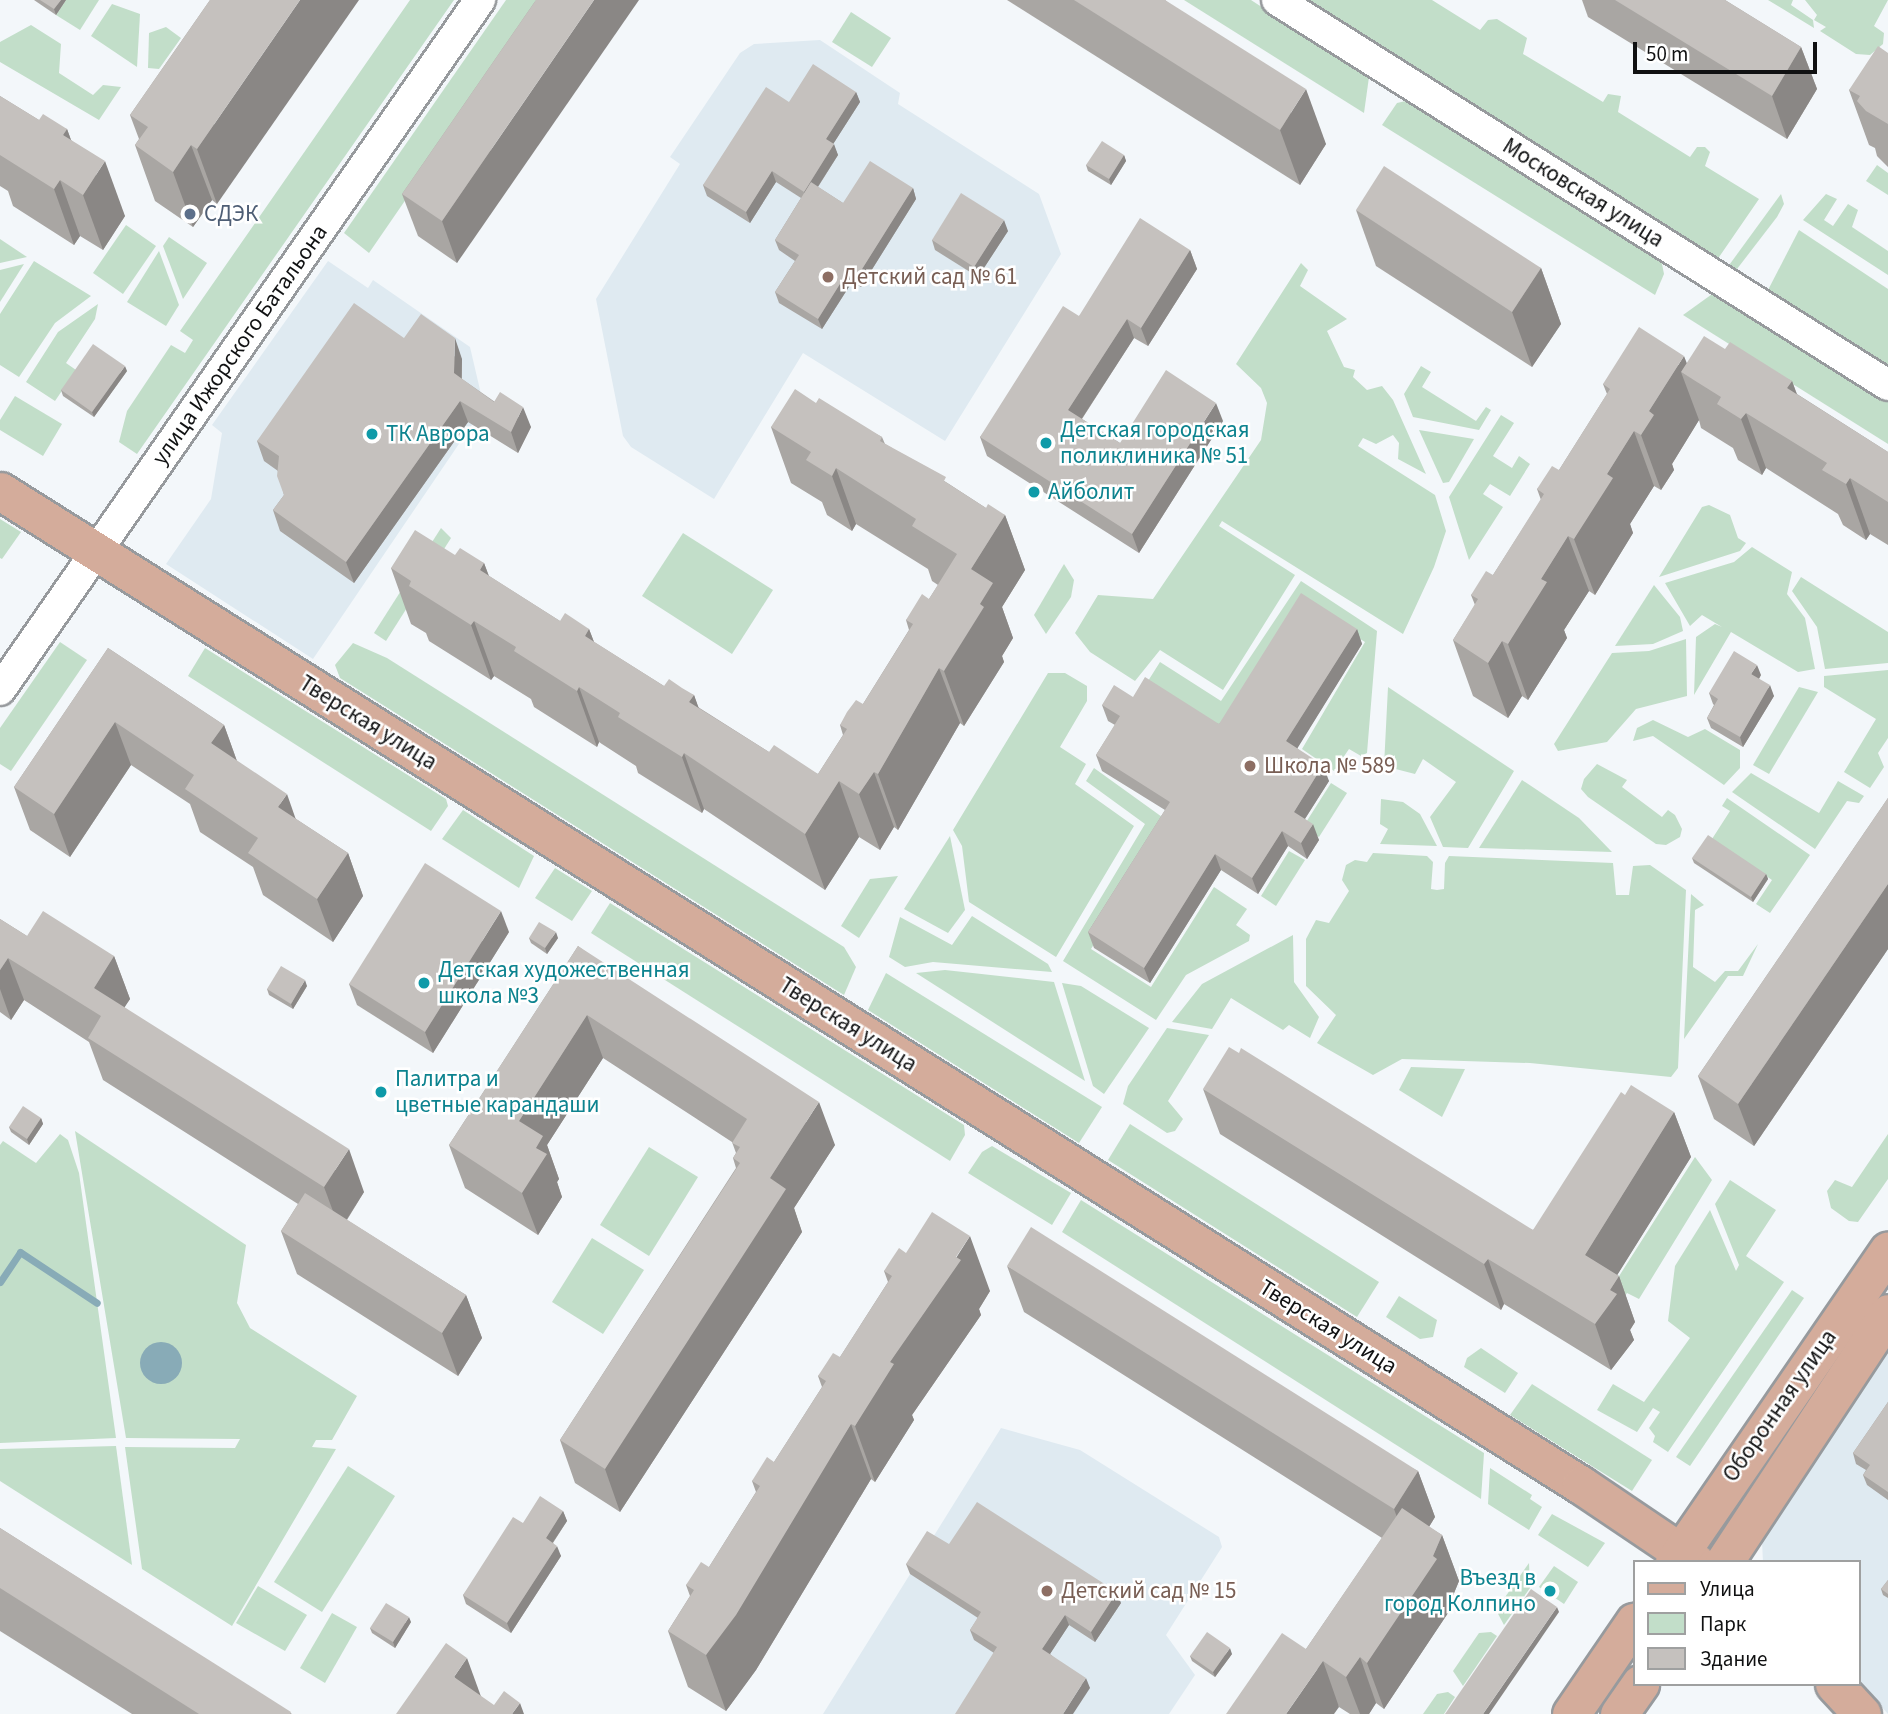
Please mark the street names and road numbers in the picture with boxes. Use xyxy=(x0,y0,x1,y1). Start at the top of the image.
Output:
street label: Московская улица xyxy=(1497,132,1669,254)
street label: улица Ижорского Батальона xyxy=(146,220,334,470)
street label: Тверская улица xyxy=(294,670,442,776)
street label: Тверская улица xyxy=(774,972,922,1078)
street label: Тверская улица xyxy=(1254,1274,1402,1380)
street label: Оборонная улица xyxy=(1717,1325,1843,1487)

